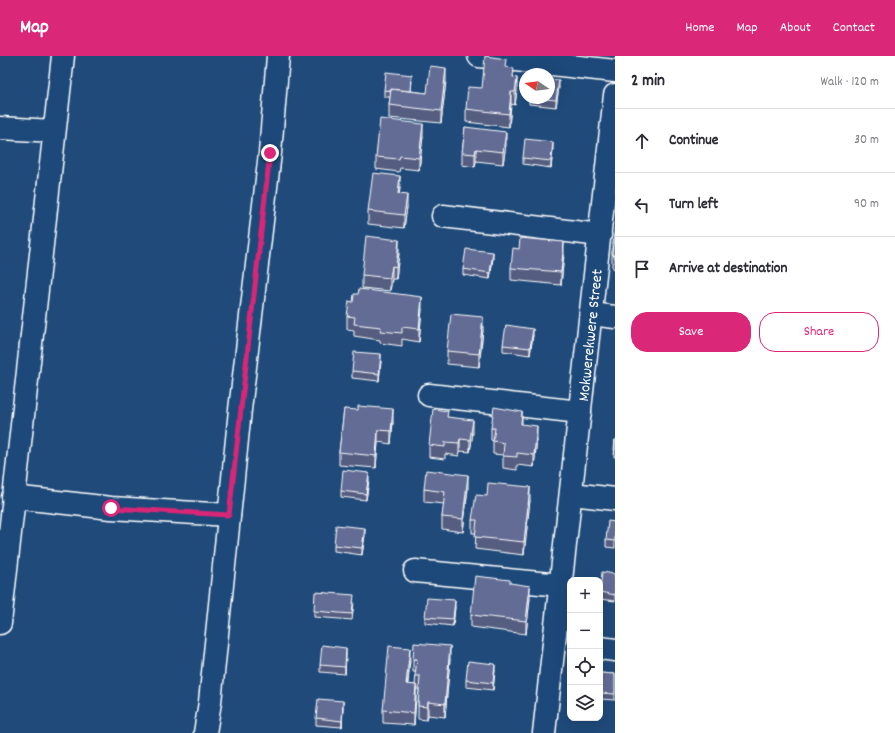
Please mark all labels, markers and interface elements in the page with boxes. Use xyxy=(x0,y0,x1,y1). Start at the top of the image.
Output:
text: Map xyxy=(20,15,49,42)
text: Home xyxy=(685,18,714,38)
text: Map xyxy=(736,18,758,38)
text: About xyxy=(780,18,811,38)
text: Contact xyxy=(833,18,875,38)
north arrow xyxy=(519,68,555,104)
text: 2 min xyxy=(631,70,665,94)
text: Walk · 120 m xyxy=(821,73,879,92)
icon: ahead xyxy=(631,130,653,152)
text: Continue xyxy=(669,130,718,152)
text: 30 m xyxy=(854,131,879,150)
route end xyxy=(261,144,279,162)
icon: left xyxy=(631,194,653,216)
text: Turn left xyxy=(669,194,718,216)
text: 90 m xyxy=(854,195,879,214)
icon: arrive xyxy=(631,258,653,280)
text: Arrive at destination xyxy=(669,258,787,280)
street label: Mokwerekwere Street xyxy=(573,268,610,403)
button: Save xyxy=(631,312,751,352)
button: Share xyxy=(759,312,879,352)
route start xyxy=(102,499,120,517)
map controls xyxy=(567,577,603,721)
button: + xyxy=(567,577,603,613)
button: − xyxy=(567,613,603,649)
button: locate xyxy=(567,649,603,685)
button: layers xyxy=(567,685,603,721)

